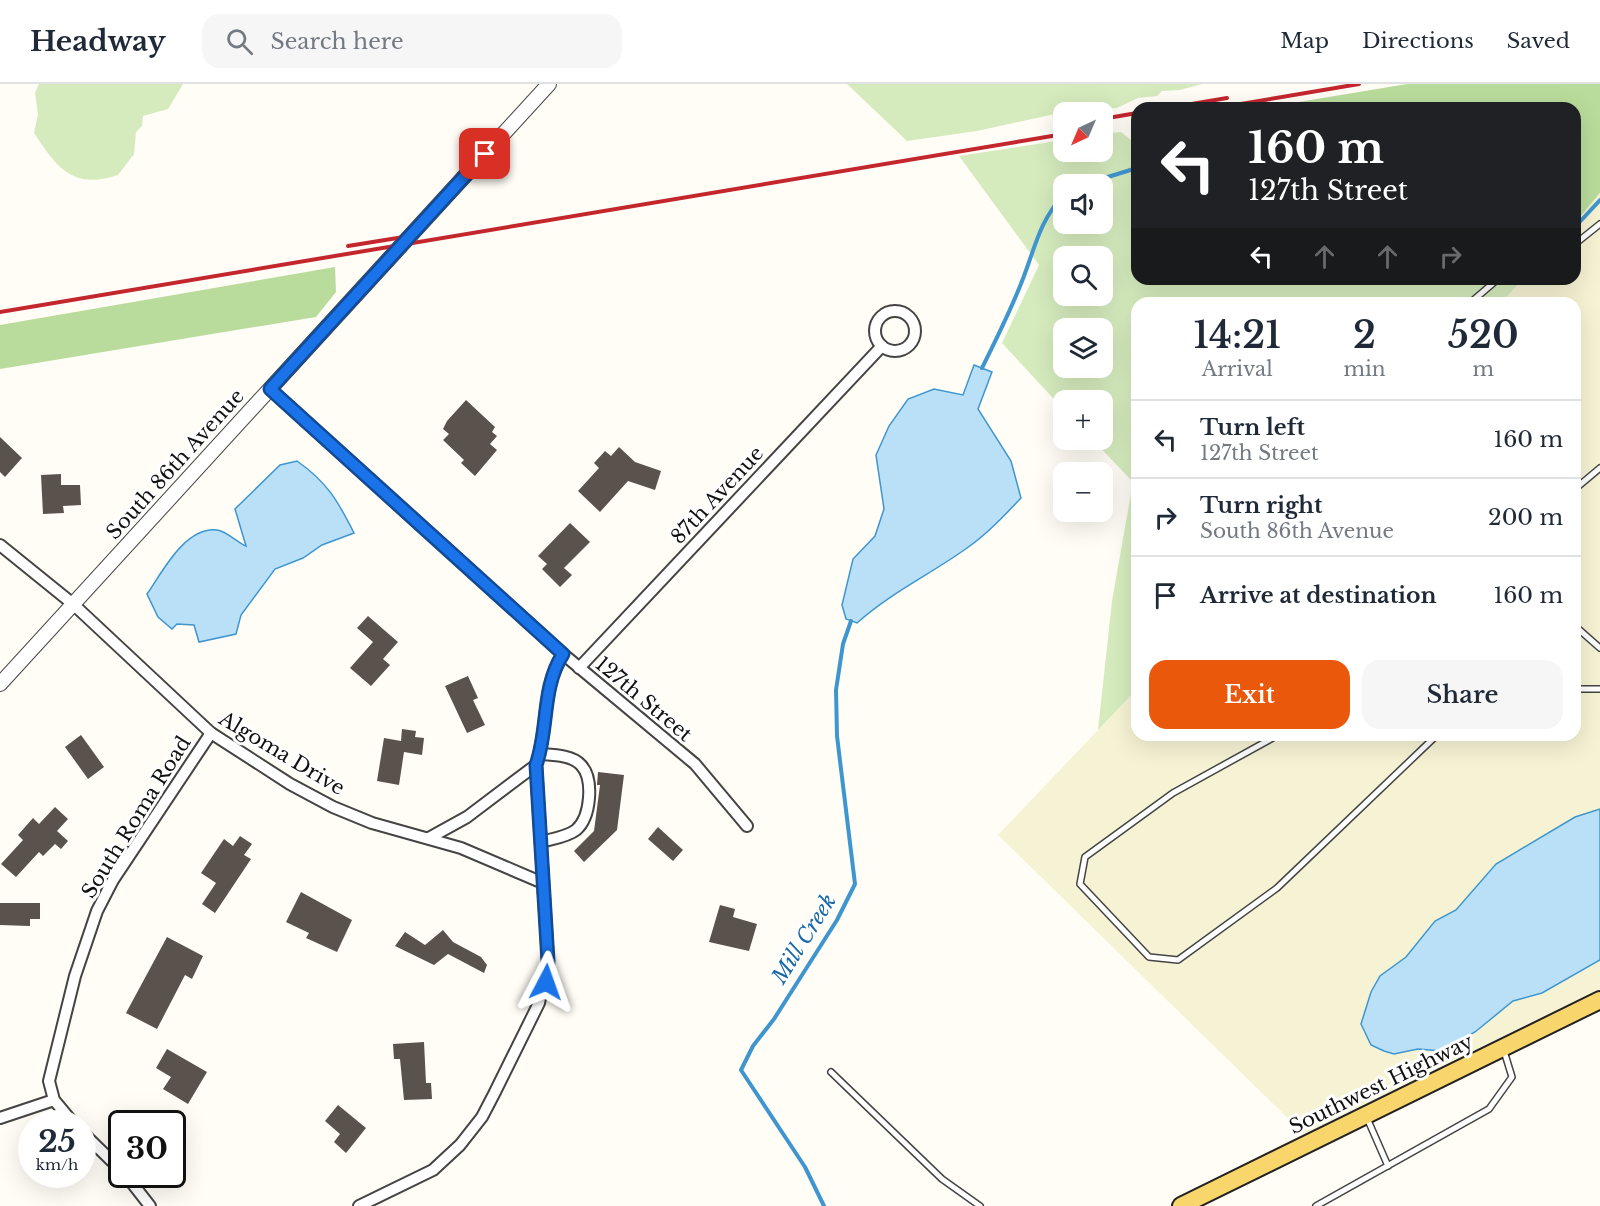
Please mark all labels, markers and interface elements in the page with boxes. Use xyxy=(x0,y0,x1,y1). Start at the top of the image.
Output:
search box xyxy=(202,14,622,68)
text: Headway xyxy=(30,24,166,59)
icon: search xyxy=(223,25,256,58)
text: Search here xyxy=(271,28,404,55)
text: Map xyxy=(1280,28,1329,54)
text: Directions xyxy=(1362,28,1474,54)
text: Saved xyxy=(1507,28,1570,54)
north arrow xyxy=(1053,102,1113,162)
map controls xyxy=(1053,102,1113,522)
text: 160 m xyxy=(1248,122,1384,174)
icon: left xyxy=(1149,126,1227,204)
pin xyxy=(459,128,510,179)
icon: arrive xyxy=(468,137,501,170)
button: sound xyxy=(1053,174,1113,234)
text: 127th Street xyxy=(1248,174,1408,207)
icon: left xyxy=(1245,240,1278,273)
icon: ahead xyxy=(1308,240,1341,273)
icon: ahead xyxy=(1371,240,1404,273)
icon: right xyxy=(1434,240,1467,273)
button: search xyxy=(1053,246,1113,306)
text: 14:21 xyxy=(1193,313,1281,358)
text: 2 xyxy=(1353,313,1376,358)
text: 520 xyxy=(1448,313,1519,358)
button: layers xyxy=(1053,318,1113,378)
text: Arrival xyxy=(1202,357,1273,381)
text: min xyxy=(1343,357,1386,381)
text: m xyxy=(1473,357,1494,381)
street label: South 86th Avenue xyxy=(101,384,249,544)
button: + xyxy=(1053,390,1113,450)
text: Turn left xyxy=(1200,414,1305,441)
icon: left xyxy=(1149,423,1182,456)
text: 160 m xyxy=(1493,426,1563,453)
street label: 87th Avenue xyxy=(666,441,768,549)
text: 127th Street xyxy=(1200,441,1319,465)
button: − xyxy=(1053,462,1113,522)
text: Turn right xyxy=(1200,492,1322,519)
icon: right xyxy=(1149,501,1182,534)
text: 200 m xyxy=(1488,504,1563,531)
text: South 86th Avenue xyxy=(1200,519,1394,543)
icon: arrive xyxy=(1149,579,1182,612)
text: Arrive at destination xyxy=(1200,582,1437,609)
text: 160 m xyxy=(1493,582,1563,609)
street label: 127th Street xyxy=(591,652,697,747)
button: Exit xyxy=(1149,660,1350,729)
button: Share xyxy=(1362,660,1563,729)
street label: Algoma Drive xyxy=(214,706,349,800)
street label: South Roma Road xyxy=(76,732,196,902)
water label: Mill Creek xyxy=(766,889,842,989)
position arrow xyxy=(514,950,578,1014)
street label: Southwest Highway xyxy=(1285,1029,1477,1139)
speed limit sign: 30 xyxy=(108,1110,186,1188)
text: 25 xyxy=(38,1123,76,1160)
text: km/h xyxy=(36,1155,78,1174)

